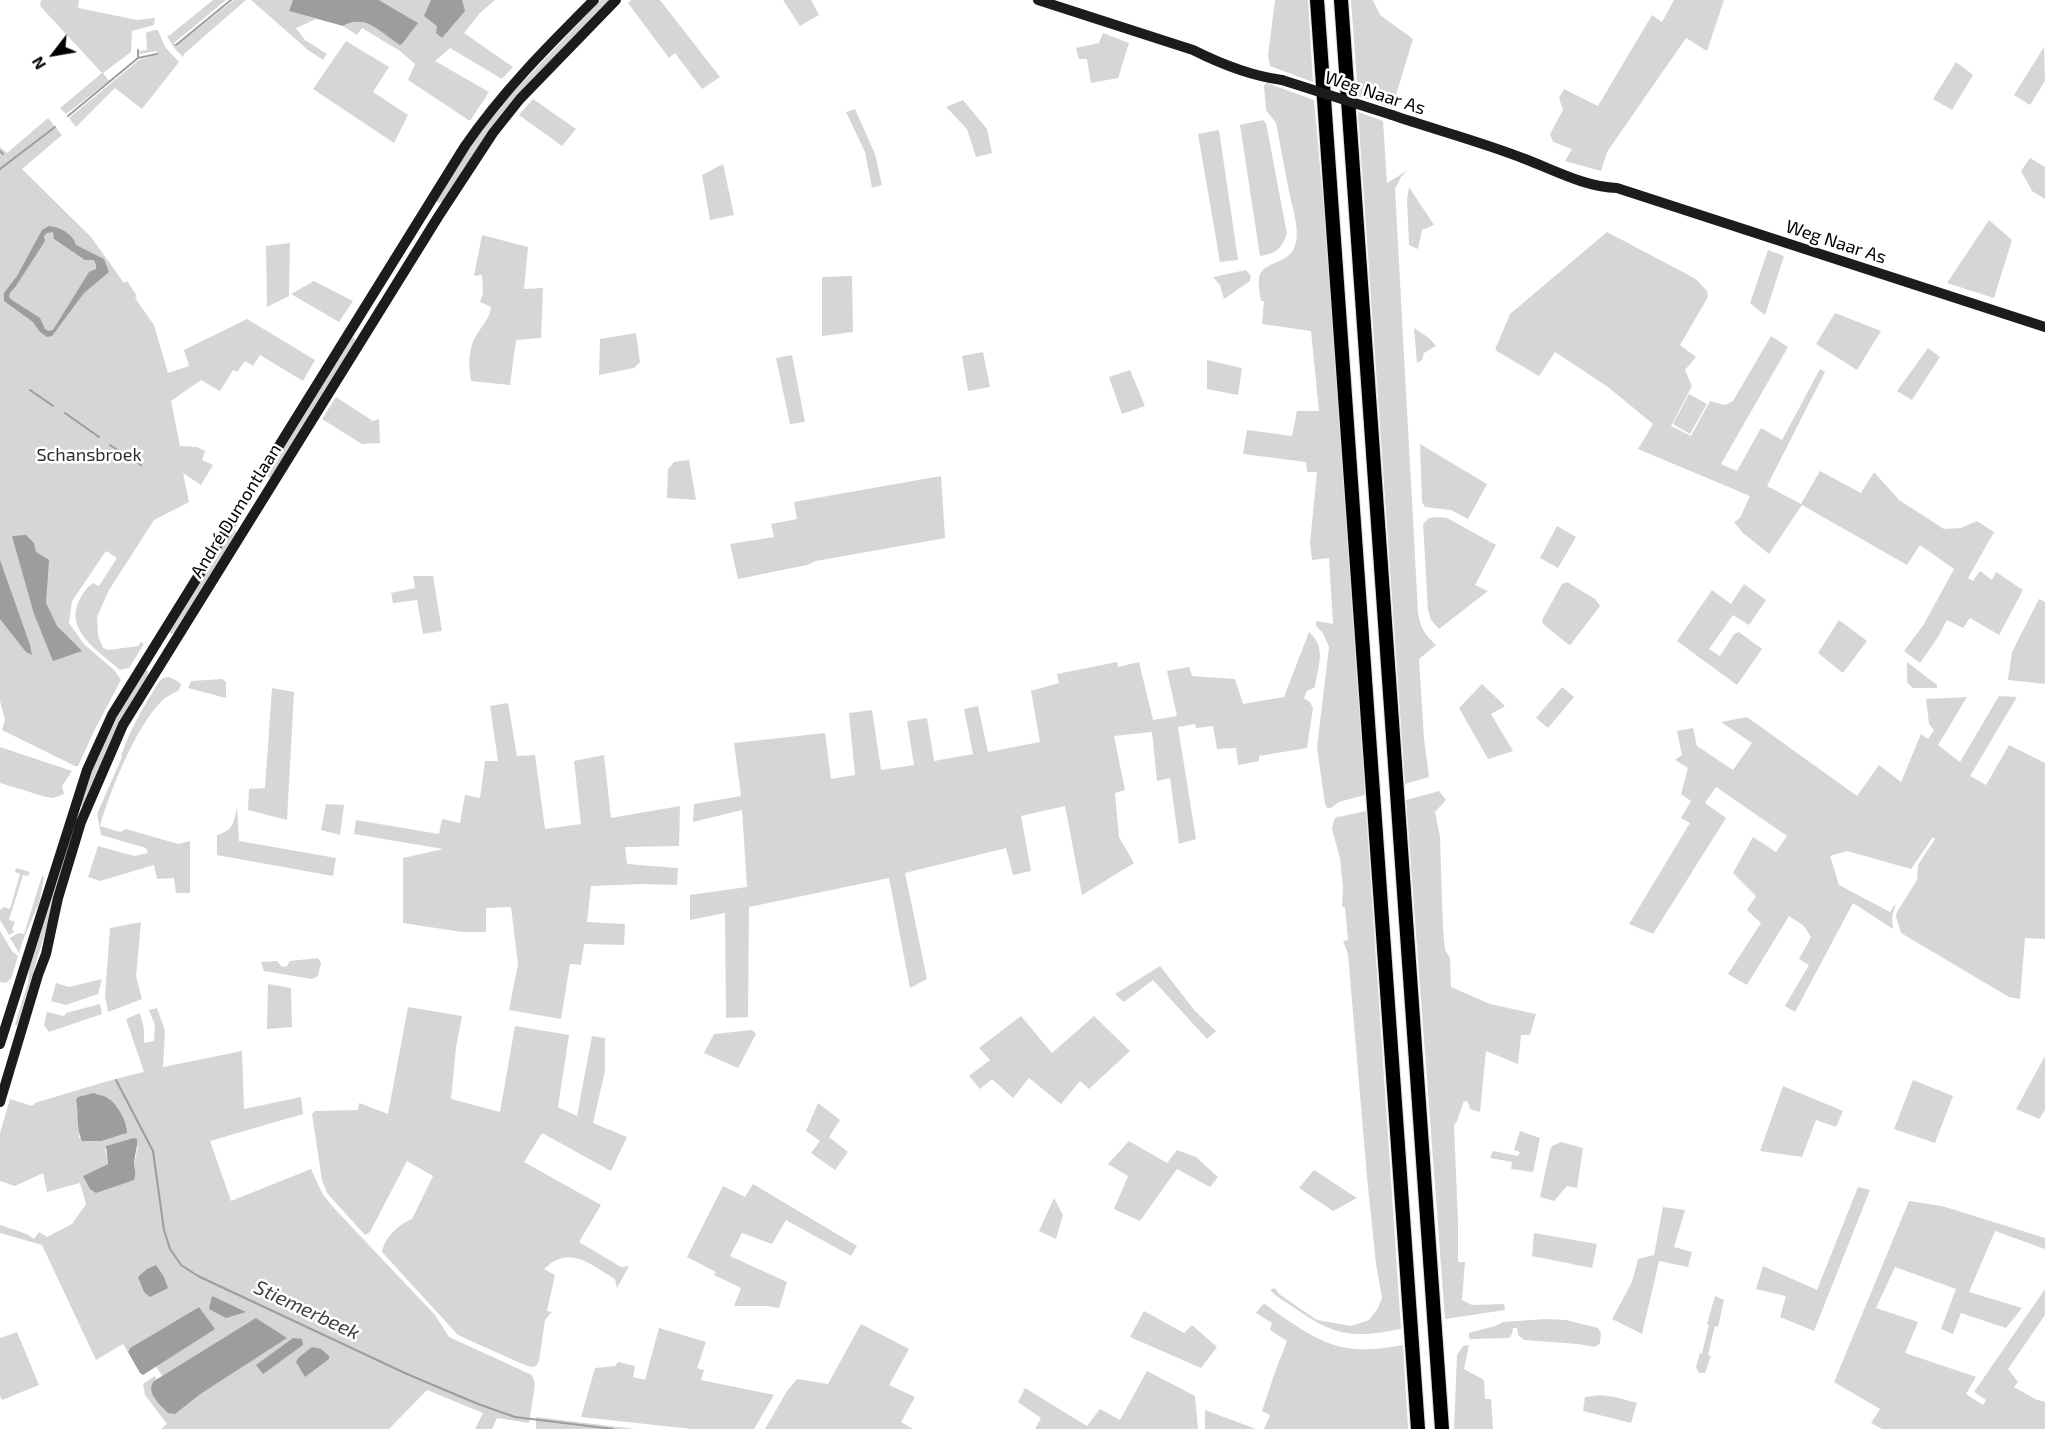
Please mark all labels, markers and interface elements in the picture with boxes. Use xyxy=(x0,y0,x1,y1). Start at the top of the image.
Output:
north arrow xyxy=(24,24,84,84)
text: N xyxy=(27,54,49,73)
street label: Weg Naar As xyxy=(1322,67,1428,119)
street label: Weg Naar As xyxy=(1783,216,1889,268)
street label: André Dumontlaan xyxy=(186,440,286,582)
park label: Schansbroek xyxy=(36,444,142,466)
water label: Stiemerbeek xyxy=(250,1275,364,1345)

